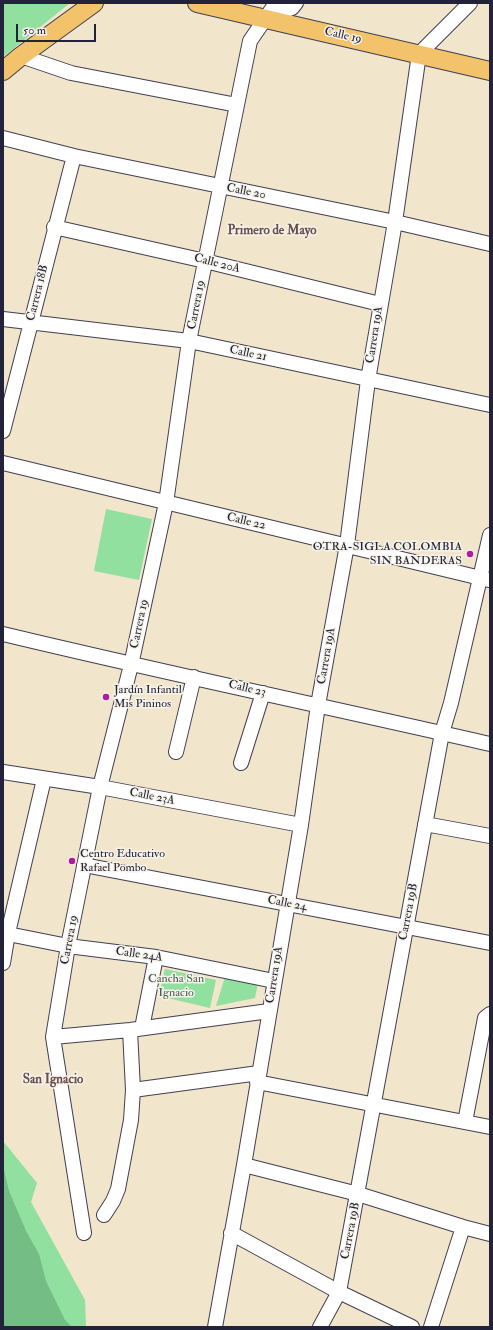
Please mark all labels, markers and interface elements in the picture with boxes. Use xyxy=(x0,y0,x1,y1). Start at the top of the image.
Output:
scale bar xyxy=(18,16,98,42)
text: 50 m xyxy=(23,23,46,38)
street label: Calle 19 xyxy=(323,25,363,47)
street label: Calle 20 xyxy=(225,181,267,203)
district label: Primero de Mayo xyxy=(227,223,317,239)
street label: Calle 20A xyxy=(192,251,242,277)
street label: Carrera 18B xyxy=(24,263,52,323)
street label: Carrera 19 xyxy=(185,279,209,331)
street label: Carrera 19A xyxy=(363,305,387,365)
street label: Calle 21 xyxy=(228,343,268,365)
street label: Calle 22 xyxy=(225,511,267,533)
place label: OTRA-SIGLA COLOMBIA SIN BANDERAS xyxy=(313,540,462,568)
marker: OTRA-SIGLA COLOMBIA SIN BANDERAS xyxy=(465,549,475,559)
street label: Carrera 19 xyxy=(128,598,152,650)
street label: Carrera 19A xyxy=(315,626,339,686)
street label: Calle 23 xyxy=(227,678,267,700)
place label: Jardín Infantil Mis Pininos xyxy=(114,683,182,711)
marker: Jardín Infantil Mis Pininos xyxy=(101,692,111,702)
street label: Calle 23A xyxy=(128,786,176,808)
place label: Centro Educativo Rafael Pombo xyxy=(80,847,165,875)
marker: Centro Educativo Rafael Pombo xyxy=(67,856,77,866)
street label: Carrera 19B xyxy=(396,882,422,942)
street label: Calle 24 xyxy=(266,893,308,915)
street label: Carrera 19 xyxy=(58,914,82,966)
street label: Calle 24A xyxy=(114,945,164,965)
street label: Carrera 19A xyxy=(263,945,287,1005)
park label: Cancha San Ignacio xyxy=(148,972,204,1000)
district label: San Ignacio xyxy=(23,1072,83,1088)
street label: Carrera 19B xyxy=(338,1201,364,1261)

